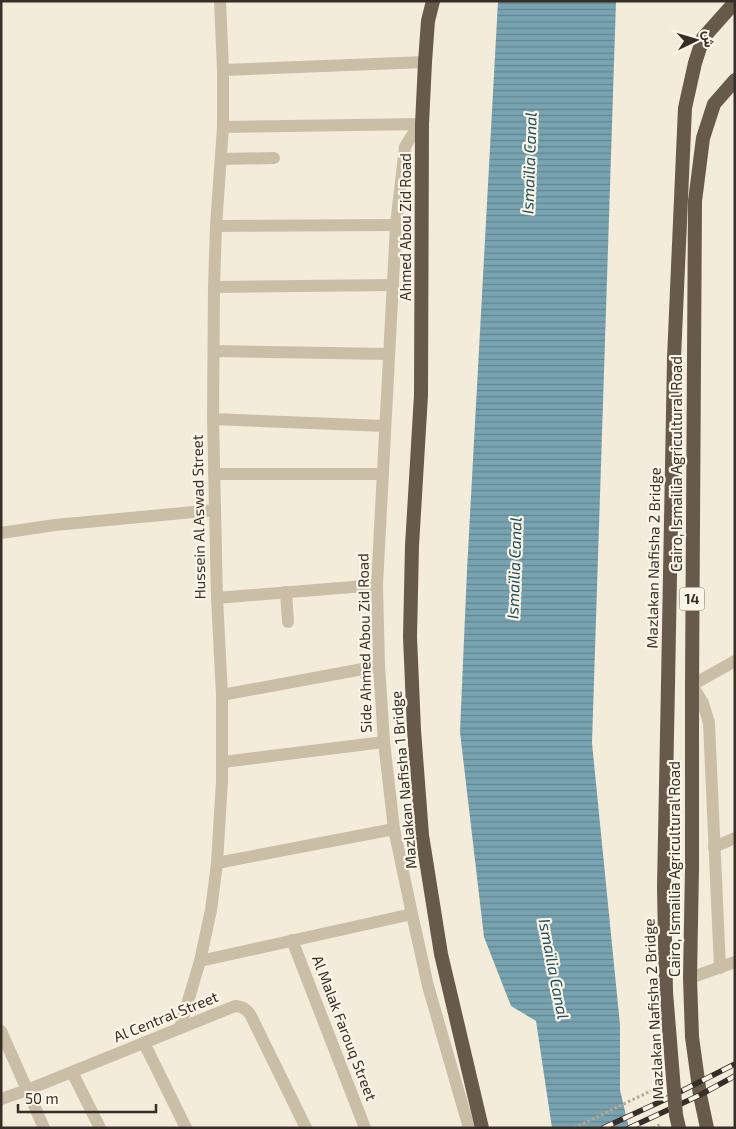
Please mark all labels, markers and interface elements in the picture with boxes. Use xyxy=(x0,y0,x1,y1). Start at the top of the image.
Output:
north arrow xyxy=(671,15,721,65)
text: ش xyxy=(699,30,719,48)
water label: Ismaïlia Canal xyxy=(517,112,540,214)
street label: Ahmed Abou Zid Road xyxy=(396,153,414,301)
street label: Cairo, Ismailia Agricultural Road xyxy=(667,356,685,572)
street label: Hussein Al Aswad Street xyxy=(188,434,208,600)
street label: Mazlakan Nafisha 2 Bridge xyxy=(642,467,664,649)
water label: Ismaïlia Canal xyxy=(502,517,525,619)
street label: Side Ahmed Abou Zid Road xyxy=(353,553,375,733)
road number: 14 xyxy=(680,588,704,610)
street label: Mazlakan Nafisha 1 Bridge xyxy=(386,690,420,870)
street label: Cairo, Ismailia Agricultural Road xyxy=(665,761,683,977)
water label: Ismaïlia Canal xyxy=(535,917,574,1021)
street label: Mazlakan Nafisha 2 Bridge xyxy=(639,918,667,1100)
street label: Al Malak Farouq Street xyxy=(309,952,381,1103)
street label: Al Central Street xyxy=(111,987,221,1045)
scale bar xyxy=(18,1082,155,1114)
text: 50 m xyxy=(25,1089,59,1107)

